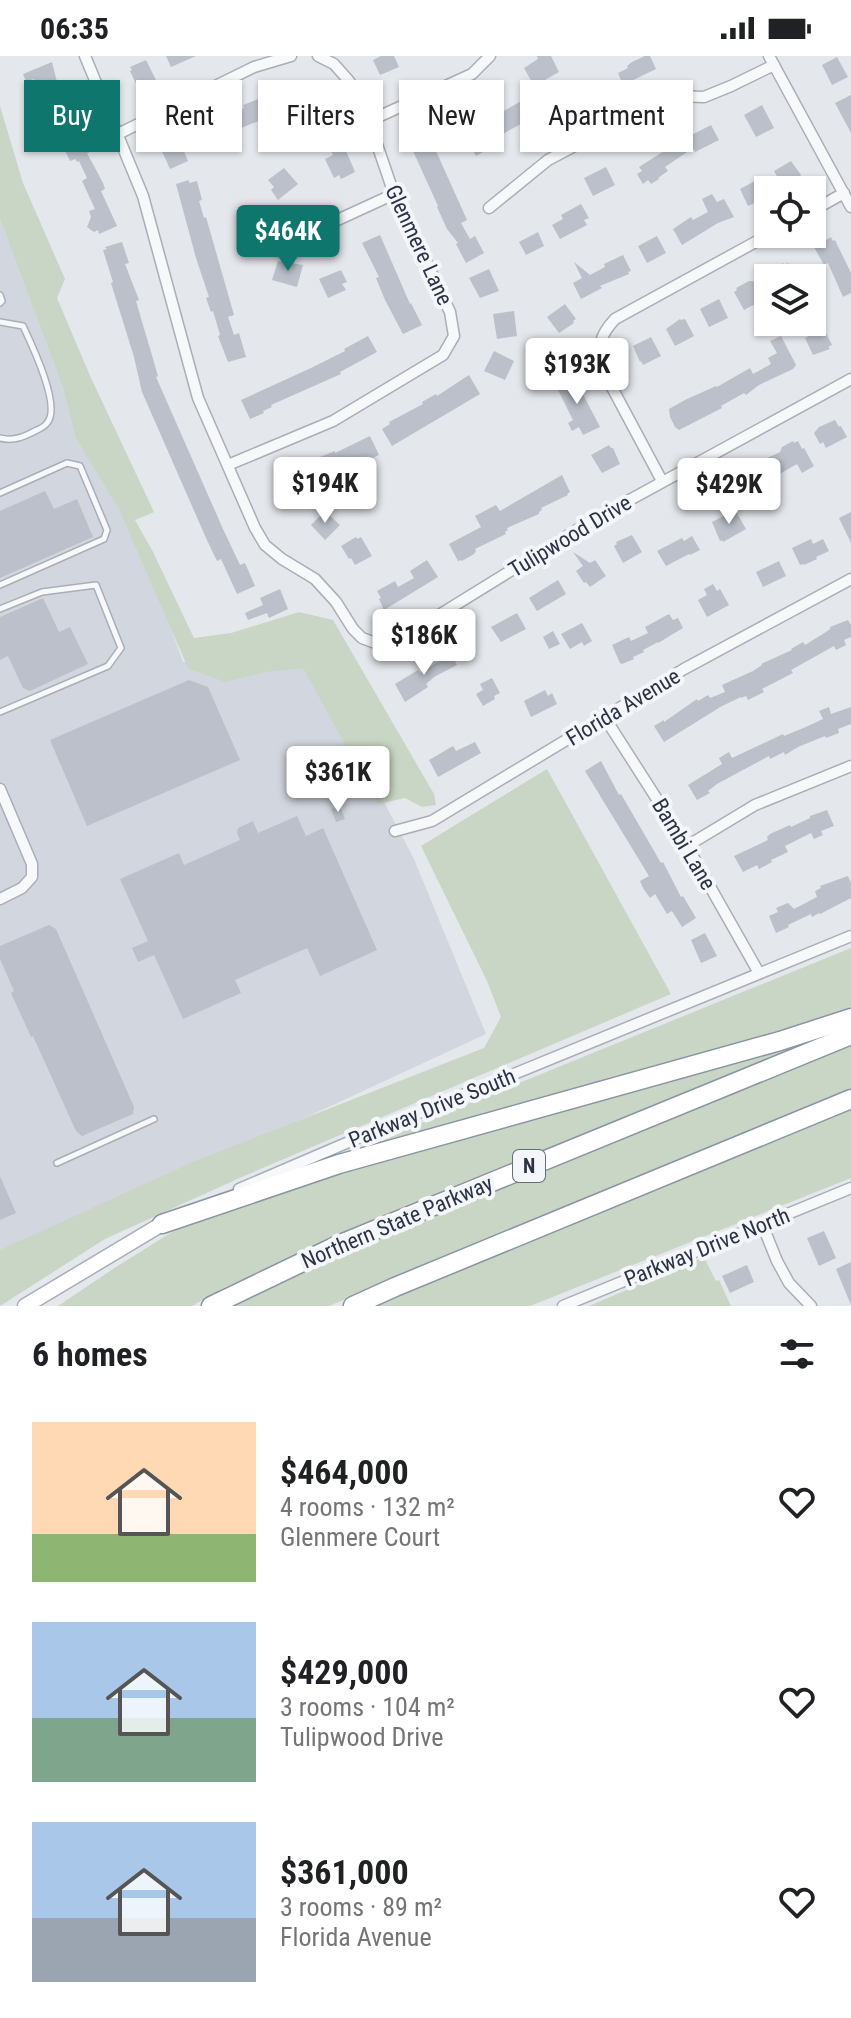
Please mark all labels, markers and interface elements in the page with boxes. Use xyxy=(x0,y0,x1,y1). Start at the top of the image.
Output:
text: 06:35 xyxy=(40,11,109,46)
chip: Buy xyxy=(24,80,120,152)
chip: Rent xyxy=(136,80,242,152)
chip: Filters xyxy=(258,80,383,152)
chip: New xyxy=(399,80,504,152)
chip: Apartment xyxy=(520,80,693,152)
map controls xyxy=(754,176,826,336)
button: locate xyxy=(754,176,826,248)
street label: Glenmere Lane xyxy=(380,181,458,309)
pin: $464K xyxy=(232,205,344,273)
text: $464K xyxy=(255,216,321,246)
button: layers xyxy=(754,264,826,336)
pin: $193K xyxy=(521,338,633,406)
text: $193K xyxy=(544,349,610,379)
pin: $194K xyxy=(269,457,381,525)
pin: $429K xyxy=(673,458,785,526)
text: $194K xyxy=(292,468,358,498)
text: $429K xyxy=(696,469,762,499)
street label: Tulipwood Drive xyxy=(504,490,636,582)
pin: $186K xyxy=(368,609,480,677)
text: $186K xyxy=(391,620,457,650)
street label: Florida Avenue xyxy=(562,663,684,751)
pin: $361K xyxy=(282,746,394,814)
text: $361K xyxy=(305,757,371,787)
street label: Bambi Lane xyxy=(647,794,721,894)
street label: Parkway Drive South xyxy=(345,1063,519,1153)
road number: N xyxy=(513,1150,545,1182)
street label: Northern State Parkway xyxy=(298,1170,496,1274)
street label: Parkway Drive North xyxy=(621,1202,793,1292)
icon: filters xyxy=(775,1332,819,1376)
text: 6 homes xyxy=(32,1334,148,1374)
text: $464,000 xyxy=(280,1452,409,1492)
icon: home xyxy=(96,1454,192,1550)
icon: heart xyxy=(775,1480,819,1524)
text: 4 rooms · 132 m² xyxy=(280,1492,455,1522)
text: Glenmere Court xyxy=(280,1522,440,1552)
text: $429,000 xyxy=(280,1652,409,1692)
icon: home xyxy=(96,1654,192,1750)
icon: heart xyxy=(775,1680,819,1724)
text: 3 rooms · 104 m² xyxy=(280,1692,455,1722)
text: Tulipwood Drive xyxy=(280,1722,443,1752)
text: $361,000 xyxy=(280,1852,409,1892)
icon: home xyxy=(96,1854,192,1950)
icon: heart xyxy=(775,1880,819,1924)
text: 3 rooms · 89 m² xyxy=(280,1892,442,1922)
text: Florida Avenue xyxy=(280,1922,432,1952)

